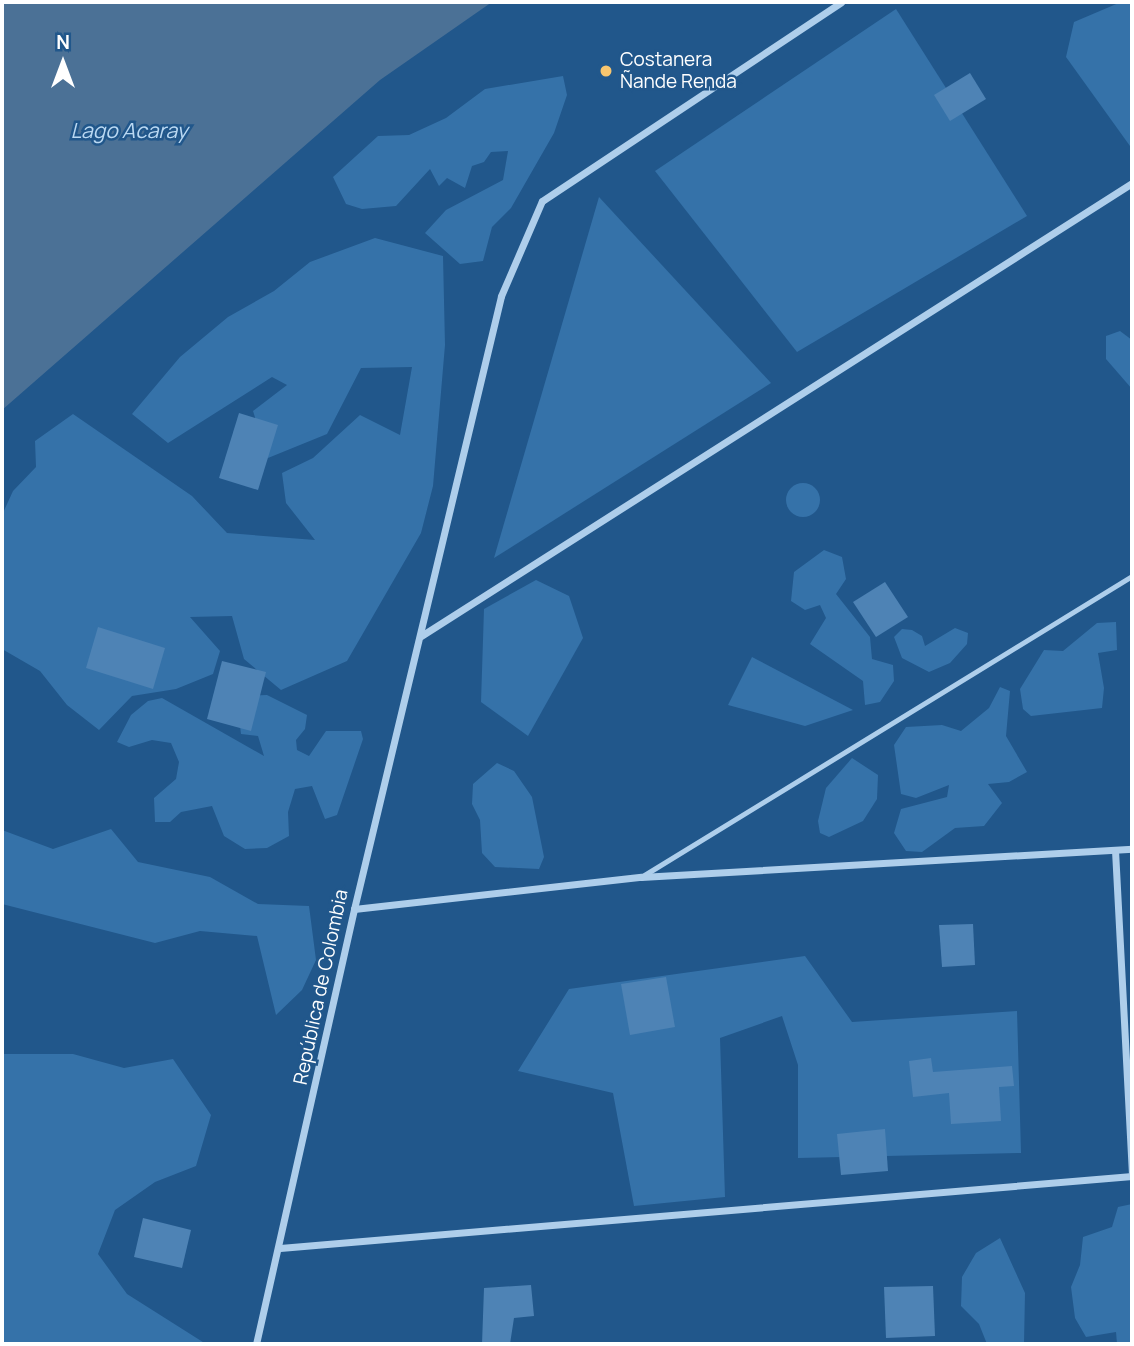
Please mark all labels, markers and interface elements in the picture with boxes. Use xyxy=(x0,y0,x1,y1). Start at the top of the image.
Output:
north arrow xyxy=(28,28,98,98)
text: N xyxy=(56,29,70,55)
place label: Costanera Ñande Renda xyxy=(620,49,737,93)
marker: Costanera Ñande Renda xyxy=(598,63,614,79)
water label: Lago Acaray xyxy=(70,117,188,143)
street label: República de Colombia xyxy=(289,887,353,1087)

